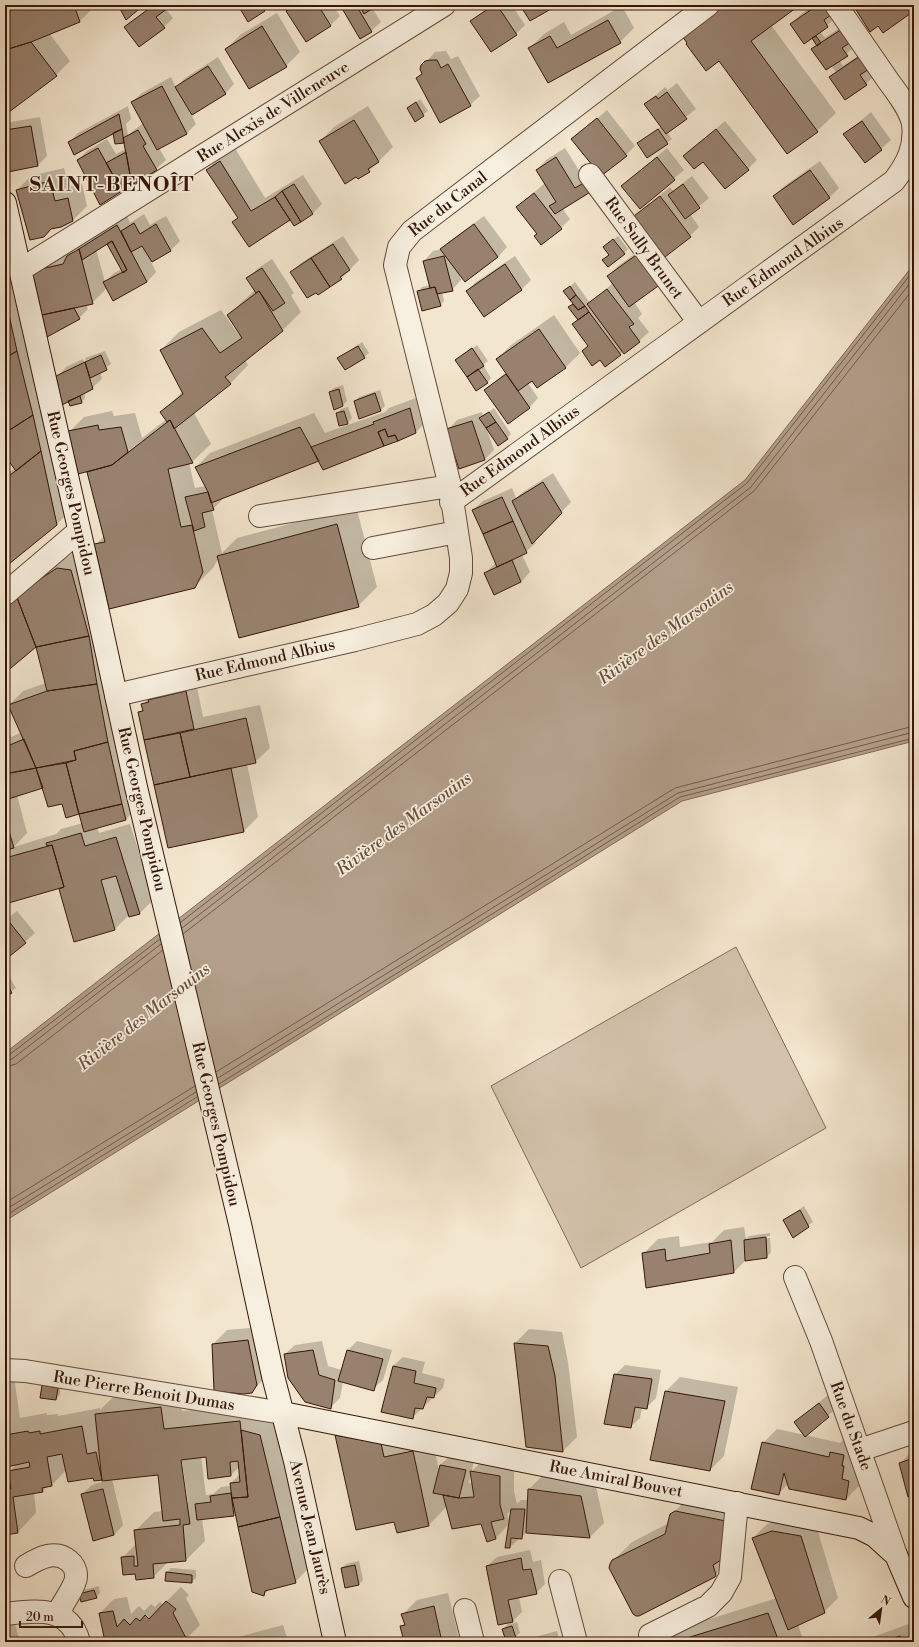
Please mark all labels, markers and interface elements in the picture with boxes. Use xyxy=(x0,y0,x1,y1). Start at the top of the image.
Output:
street label: Rue Alexis de Villeneuve xyxy=(193,57,353,167)
street label: Rue du Canal xyxy=(405,167,492,241)
district label: SAINT-BENOÎT xyxy=(29,172,195,198)
street label: Rue Sully Brunet xyxy=(600,193,688,303)
street label: Rue Edmond Albius xyxy=(719,213,847,311)
street label: Rue Edmond Albius xyxy=(456,401,584,501)
street label: Rue Georges Pompidou xyxy=(42,409,100,577)
water label: Rivière des Marsouins xyxy=(593,576,738,690)
street label: Rue Edmond Albius xyxy=(193,634,337,686)
street label: Rue Georges Pompidou xyxy=(113,725,171,893)
water label: Rivière des Marsouins xyxy=(331,767,476,881)
water label: Rivière des Marsouins xyxy=(73,958,215,1076)
street label: Rue Georges Pompidou xyxy=(187,1040,245,1208)
street label: Rue Pierre Benoit Dumas xyxy=(52,1367,236,1415)
street label: Rue du Stade xyxy=(826,1379,876,1473)
street label: Rue Amiral Bouvet xyxy=(548,1456,685,1502)
street label: Avenue Jean Jaurès xyxy=(285,1457,335,1596)
north arrow xyxy=(861,1589,901,1629)
text: N xyxy=(878,1593,893,1610)
scale bar xyxy=(20,1603,82,1629)
text: 20 m xyxy=(26,1610,54,1625)

